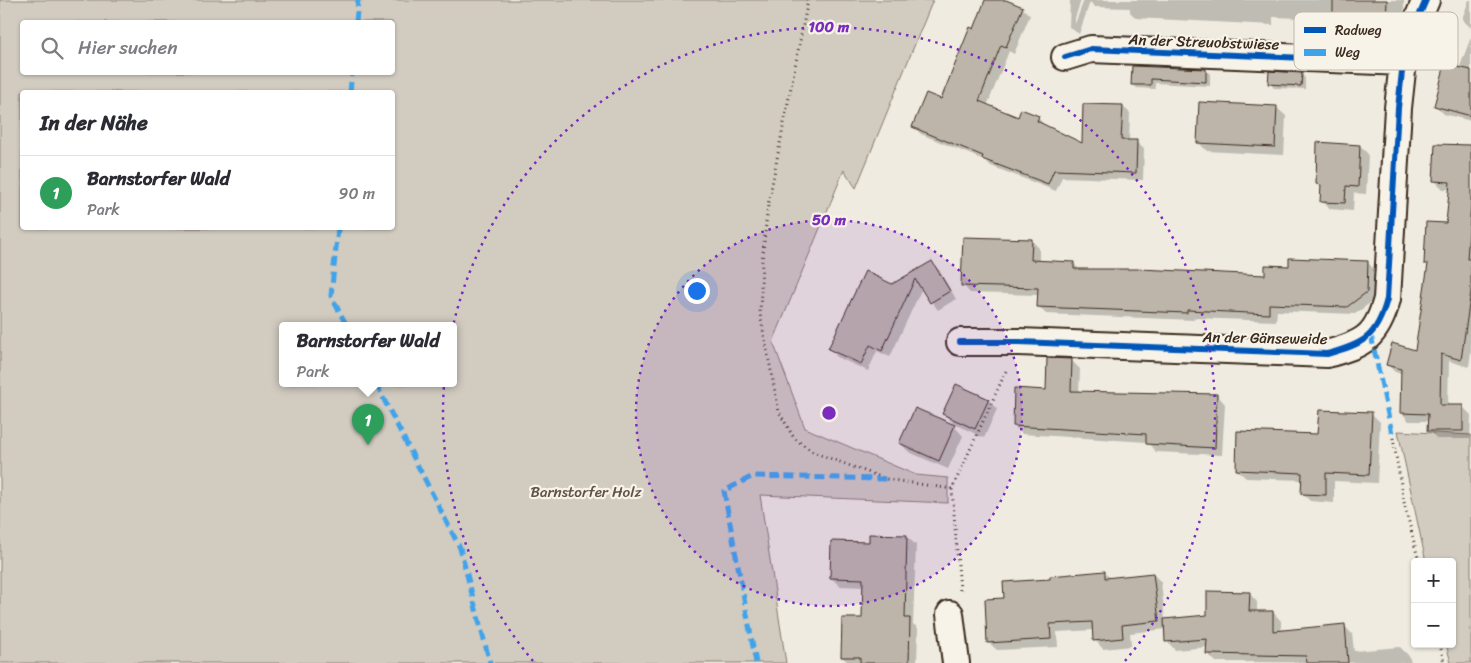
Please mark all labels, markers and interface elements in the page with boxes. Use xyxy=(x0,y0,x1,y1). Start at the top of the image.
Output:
legend xyxy=(1294,12,1458,70)
text: 100 m xyxy=(809,14,850,40)
text: Radweg xyxy=(1335,18,1382,43)
search box xyxy=(20,20,395,75)
street label: An der Streuobstwiese xyxy=(1127,26,1280,58)
text: Hier suchen xyxy=(78,31,178,64)
icon: search xyxy=(38,34,66,62)
text: Weg xyxy=(1335,40,1360,65)
text: In der Nähe xyxy=(40,104,148,142)
text: Barnstorfer Wald xyxy=(87,162,230,195)
text: 1 xyxy=(53,179,59,208)
text: 90 m xyxy=(339,179,375,208)
text: Park xyxy=(87,195,120,224)
text: 50 m xyxy=(812,207,847,233)
your location xyxy=(684,278,710,304)
popup xyxy=(279,322,457,387)
text: Barnstorfer Wald xyxy=(297,324,439,357)
street label: An der Gänseweide xyxy=(1201,324,1328,352)
text: Park xyxy=(297,357,329,386)
pin: 1 xyxy=(352,404,384,445)
centre of rings xyxy=(820,404,838,422)
park label: Barnstorfer Holz xyxy=(530,479,642,505)
map controls xyxy=(1411,558,1456,648)
button: + xyxy=(1411,558,1456,603)
button: − xyxy=(1411,603,1456,648)

